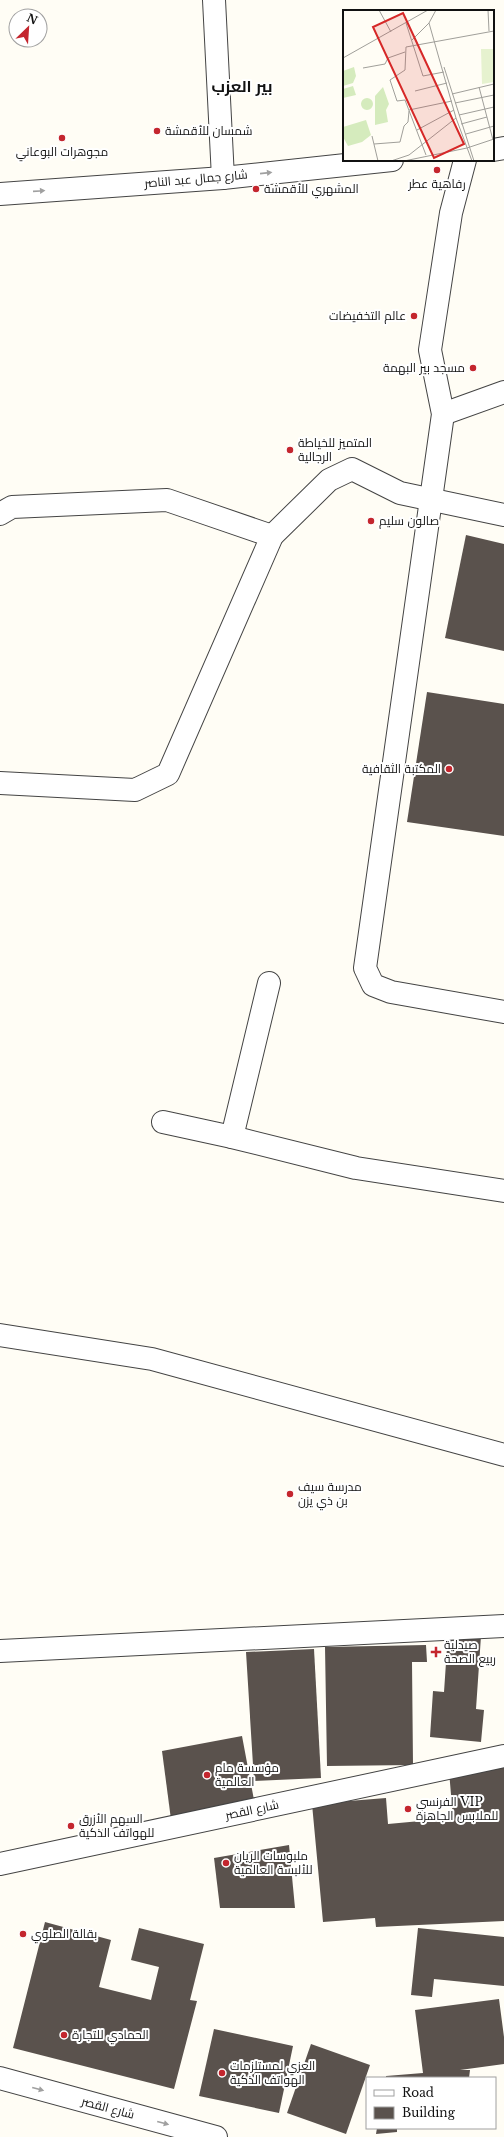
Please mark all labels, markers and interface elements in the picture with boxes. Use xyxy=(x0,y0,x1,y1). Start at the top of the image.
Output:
north arrow xyxy=(8,8,48,48)
text: N xyxy=(25,10,40,28)
inset map xyxy=(343,10,494,161)
district label: بير العزب xyxy=(212,76,272,96)
place label: شمسان للأقمشة xyxy=(165,123,252,138)
marker: شمسان للأقمشة xyxy=(152,126,162,136)
marker: مجوهرات البوعاني xyxy=(57,133,67,143)
place label: مجوهرات البوعاني xyxy=(16,144,108,162)
marker: رفاهية عطر xyxy=(432,165,442,175)
street label: شارع جمال عبد الناصر xyxy=(143,167,248,192)
one-way arrow xyxy=(260,170,272,177)
place label: رفاهية عطر xyxy=(407,176,466,191)
place label: المشهري للأقمشة xyxy=(264,181,359,199)
marker: المشهري للأقمشة xyxy=(251,184,261,194)
one-way arrow xyxy=(33,188,45,195)
place label: عالم التخفيضات xyxy=(329,308,406,324)
marker: عالم التخفيضات xyxy=(409,311,419,321)
place label: مسجد بير البهمة xyxy=(383,360,465,375)
marker: مسجد بير البهمة xyxy=(468,363,478,373)
place label: المتميز للخياطة الرجالية xyxy=(298,435,372,464)
marker: المتميز للخياطة الرجالية xyxy=(285,445,295,455)
place label: صالون سليم xyxy=(379,513,439,529)
marker: صالون سليم xyxy=(366,516,376,526)
place label: المكتبة الثقافية xyxy=(362,761,441,776)
marker: المكتبة الثقافية xyxy=(444,764,454,774)
place label: مدرسة سيف بن ذي يزن xyxy=(298,1479,362,1511)
marker: مدرسة سيف بن ذي يزن xyxy=(285,1489,295,1499)
place label: صيدلية ربيع الصحة xyxy=(444,1637,496,1667)
marker: صيدلية ربيع الصحة xyxy=(431,1647,441,1657)
place label: مؤسسة مام العالمية xyxy=(215,1760,279,1789)
marker: مؤسسة مام العالمية xyxy=(202,1770,212,1780)
place label: الفرنسي VIP للملابس الجاهزة xyxy=(416,1794,498,1823)
street label: شارع القصر xyxy=(223,1797,280,1824)
marker: الفرنسي VIP للملابس الجاهزة xyxy=(403,1804,413,1814)
place label: السهم الأزرق للهواتف الذكية xyxy=(79,1811,154,1840)
marker: السهم الأزرق للهواتف الذكية xyxy=(66,1821,76,1831)
place label: ملبوسات الريان للألبسة العالمية xyxy=(234,1848,312,1877)
marker: ملبوسات الريان للألبسة العالمية xyxy=(221,1858,231,1868)
place label: بقالة الصلوي xyxy=(31,1926,97,1944)
marker: بقالة الصلوي xyxy=(18,1929,28,1939)
place label: الحمادي للتجارة xyxy=(72,2027,149,2045)
marker: الحمادي للتجارة xyxy=(59,2030,69,2040)
place label: العزي لمستلزمات الهواتف الذكية xyxy=(230,2058,315,2087)
marker: العزي لمستلزمات الهواتف الذكية xyxy=(217,2068,227,2078)
legend xyxy=(366,2077,496,2129)
text: Road xyxy=(402,2085,434,2100)
one-way arrow xyxy=(32,2086,44,2092)
street label: شارع القصر xyxy=(79,2093,136,2123)
text: Building xyxy=(402,2105,456,2120)
one-way arrow xyxy=(157,2120,169,2126)

